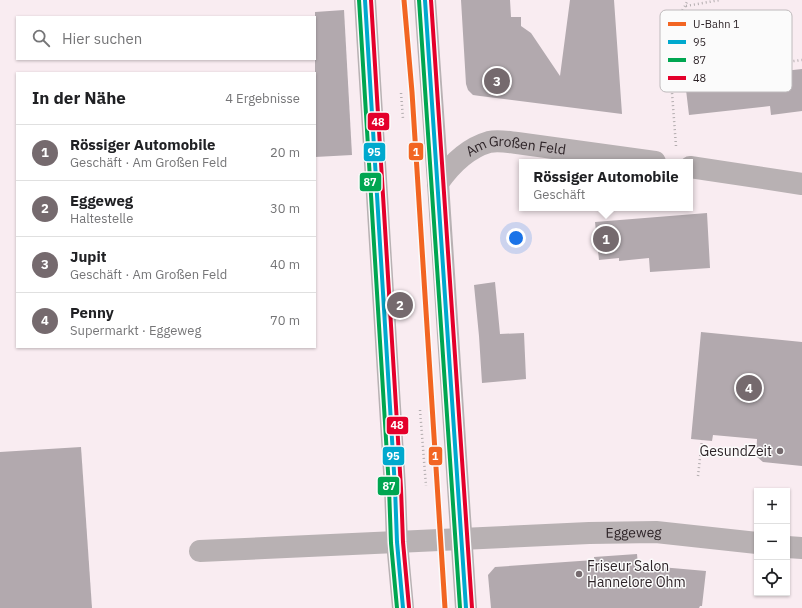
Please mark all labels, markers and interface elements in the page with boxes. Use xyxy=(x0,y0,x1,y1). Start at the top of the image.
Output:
legend xyxy=(660,10,792,92)
search box xyxy=(16,16,316,60)
text: U-Bahn 1 xyxy=(693,17,740,31)
icon: search xyxy=(30,27,52,49)
text: Hier suchen xyxy=(62,29,142,48)
text: 95 xyxy=(693,35,706,49)
text: 87 xyxy=(693,53,706,67)
pin: 3 xyxy=(484,66,510,96)
text: 48 xyxy=(693,71,706,85)
text: In der Nähe xyxy=(32,87,126,109)
text: 4 Ergebnisse xyxy=(225,90,300,107)
line badge: 48 xyxy=(367,112,390,131)
text: 48 xyxy=(371,115,385,129)
street label: Am Großen Feld xyxy=(462,132,567,160)
text: Rössiger Automobile xyxy=(70,135,216,154)
line badge: 95 xyxy=(363,142,386,162)
line badge: 1 xyxy=(408,142,424,161)
text: 1 xyxy=(41,144,49,161)
text: 20 m xyxy=(270,144,300,161)
text: 95 xyxy=(367,145,381,159)
text: 1 xyxy=(413,145,420,159)
text: Geschäft · Am Großen Feld xyxy=(70,154,227,171)
popup xyxy=(519,159,693,211)
text: Rössiger Automobile xyxy=(533,167,679,186)
line badge: 87 xyxy=(359,172,382,192)
text: 87 xyxy=(363,175,377,189)
text: Geschäft xyxy=(533,186,585,203)
text: Eggeweg xyxy=(70,191,133,210)
text: 2 xyxy=(41,200,49,217)
text: 30 m xyxy=(270,200,300,217)
text: Haltestelle xyxy=(70,210,133,227)
pin: 1 xyxy=(593,224,619,254)
your location xyxy=(506,228,526,248)
text: Jupit xyxy=(70,247,106,266)
text: 3 xyxy=(41,256,49,273)
text: 40 m xyxy=(270,256,300,273)
text: Geschäft · Am Großen Feld xyxy=(70,266,227,283)
pin: 2 xyxy=(387,290,413,320)
text: Penny xyxy=(70,303,114,322)
text: 4 xyxy=(41,312,49,329)
text: 70 m xyxy=(270,312,300,329)
text: Supermarkt · Eggeweg xyxy=(70,322,201,339)
pin: 4 xyxy=(736,373,762,403)
line badge: 48 xyxy=(386,416,409,435)
text: 48 xyxy=(390,418,404,432)
place label: GesundZeit xyxy=(700,442,772,460)
line badge: 95 xyxy=(382,446,405,466)
line badge: 1 xyxy=(428,446,443,466)
marker: GesundZeit xyxy=(775,446,785,456)
text: 95 xyxy=(386,449,400,463)
text: 1 xyxy=(432,449,439,463)
line badge: 87 xyxy=(377,476,400,496)
text: 87 xyxy=(382,479,396,493)
map controls xyxy=(754,488,790,596)
button: + xyxy=(754,488,790,524)
street label: Eggeweg xyxy=(605,523,663,542)
button: − xyxy=(754,524,790,560)
place label: Friseur Salon Hannelore Ohm xyxy=(587,557,686,591)
button: locate xyxy=(754,560,790,596)
marker: Friseur Salon Hannelore Ohm xyxy=(574,569,584,579)

